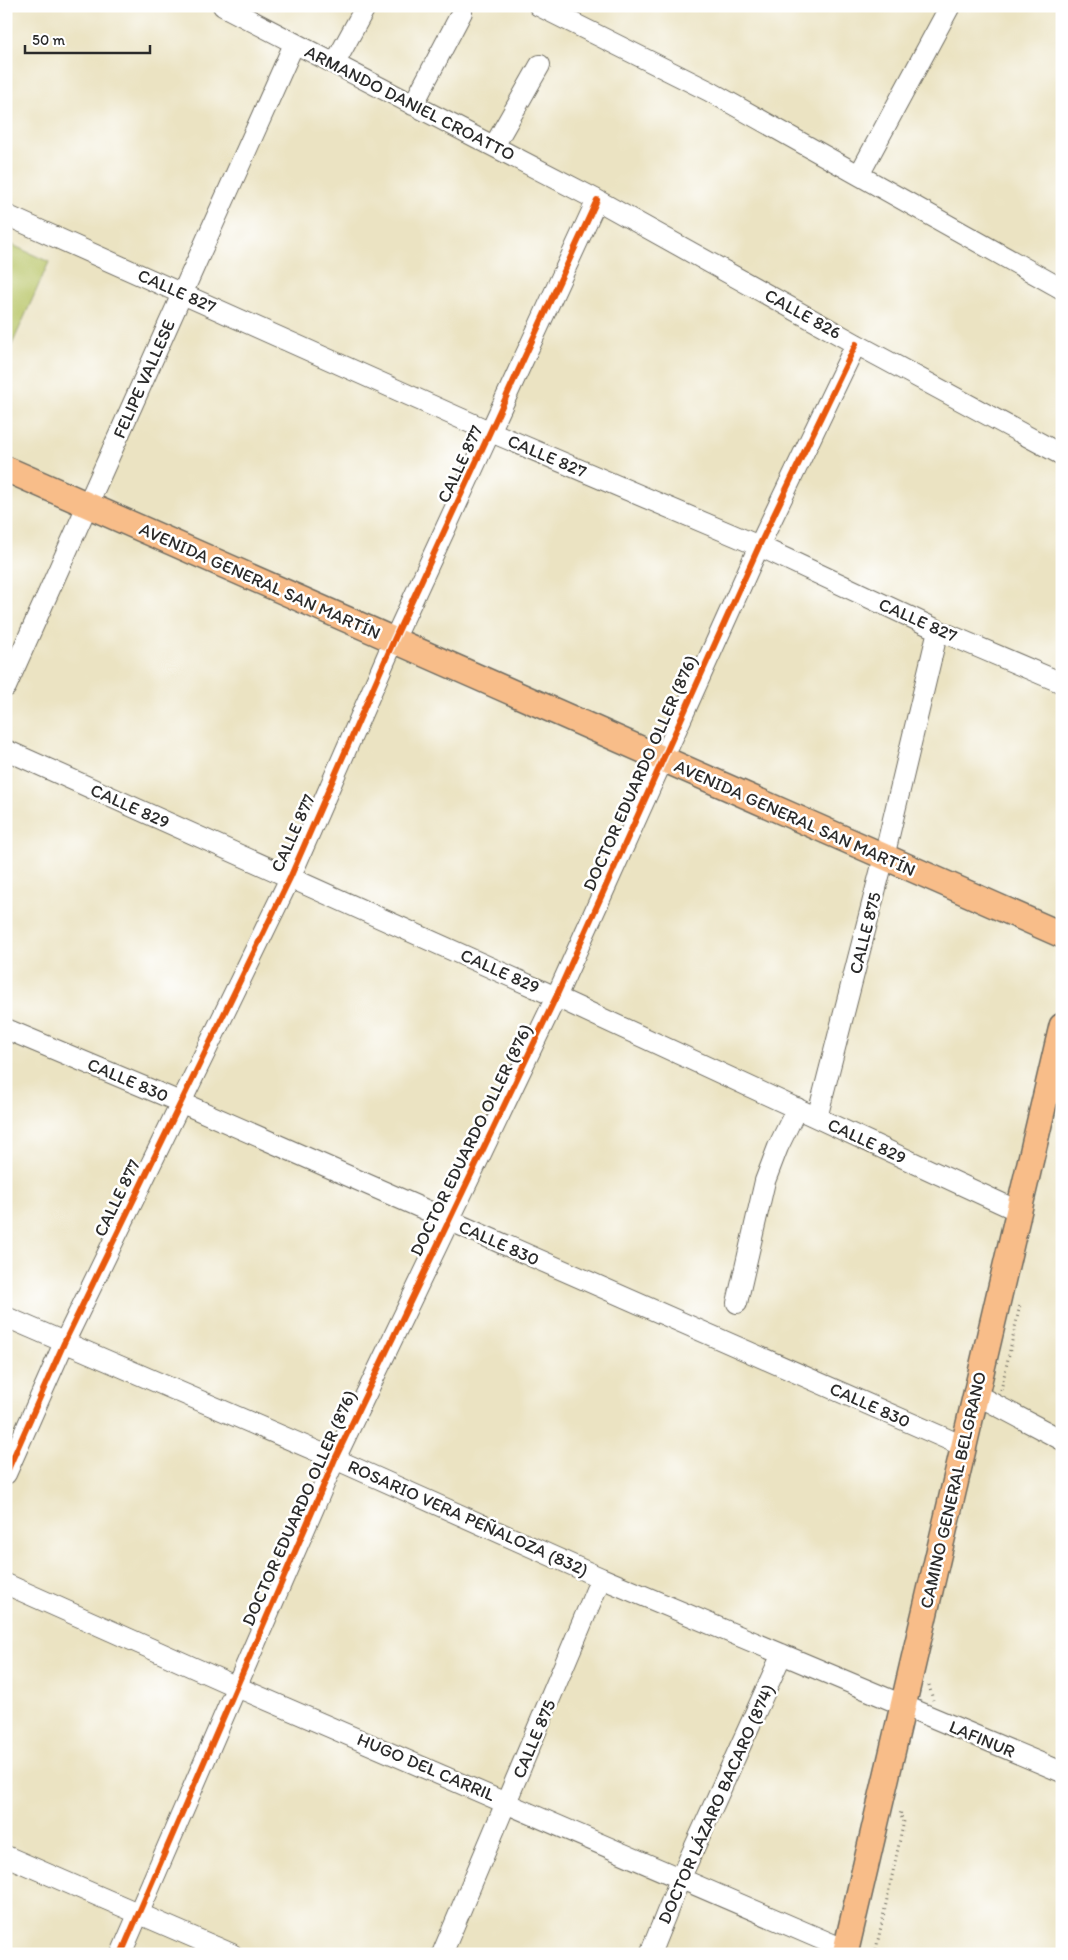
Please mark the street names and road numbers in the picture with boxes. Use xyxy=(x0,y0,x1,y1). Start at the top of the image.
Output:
street label: ARMANDO DANIEL CROATTO xyxy=(301,40,519,166)
street label: CALLE 827 xyxy=(134,264,220,318)
street label: CALLE 826 xyxy=(761,284,845,344)
street label: FELIPE VALLESE xyxy=(108,316,180,442)
street label: CALLE 877 xyxy=(432,422,488,506)
street label: CALLE 827 xyxy=(504,430,590,482)
street label: AVENIDA GENERAL SAN MARTÍN xyxy=(136,518,384,644)
street label: CALLE 827 xyxy=(875,593,961,647)
street label: DOCTOR EDUARDO OLLER (876) xyxy=(578,652,702,894)
street label: AVENIDA GENERAL SAN MARTÍN xyxy=(671,755,919,881)
street label: CALLE 829 xyxy=(87,779,173,833)
street label: CALLE 877 xyxy=(266,790,320,875)
street label: CALLE 875 xyxy=(844,890,886,976)
street label: CALLE 829 xyxy=(457,944,543,998)
street label: DOCTOR EDUARDO OLLER (876) xyxy=(405,1020,537,1260)
street label: CALLE 830 xyxy=(84,1053,172,1107)
street label: CALLE 829 xyxy=(824,1113,910,1169)
street label: CALLE 877 xyxy=(89,1156,145,1240)
street label: CALLE 830 xyxy=(455,1215,543,1271)
street label: CAMINO GENERAL BELGRANO xyxy=(915,1369,991,1611)
street label: CALLE 830 xyxy=(826,1377,914,1433)
street label: DOCTOR EDUARDO OLLER (876) xyxy=(237,1387,361,1629)
street label: ROSARIO VERA PEÑALOZA (832) xyxy=(344,1455,592,1581)
street label: DOCTOR LÁZARO BACARO (874) xyxy=(653,1681,779,1927)
street label: CALLE 875 xyxy=(508,1696,560,1782)
street label: LAFINUR xyxy=(946,1715,1018,1763)
street label: HUGO DEL CARRIL xyxy=(354,1728,498,1806)

